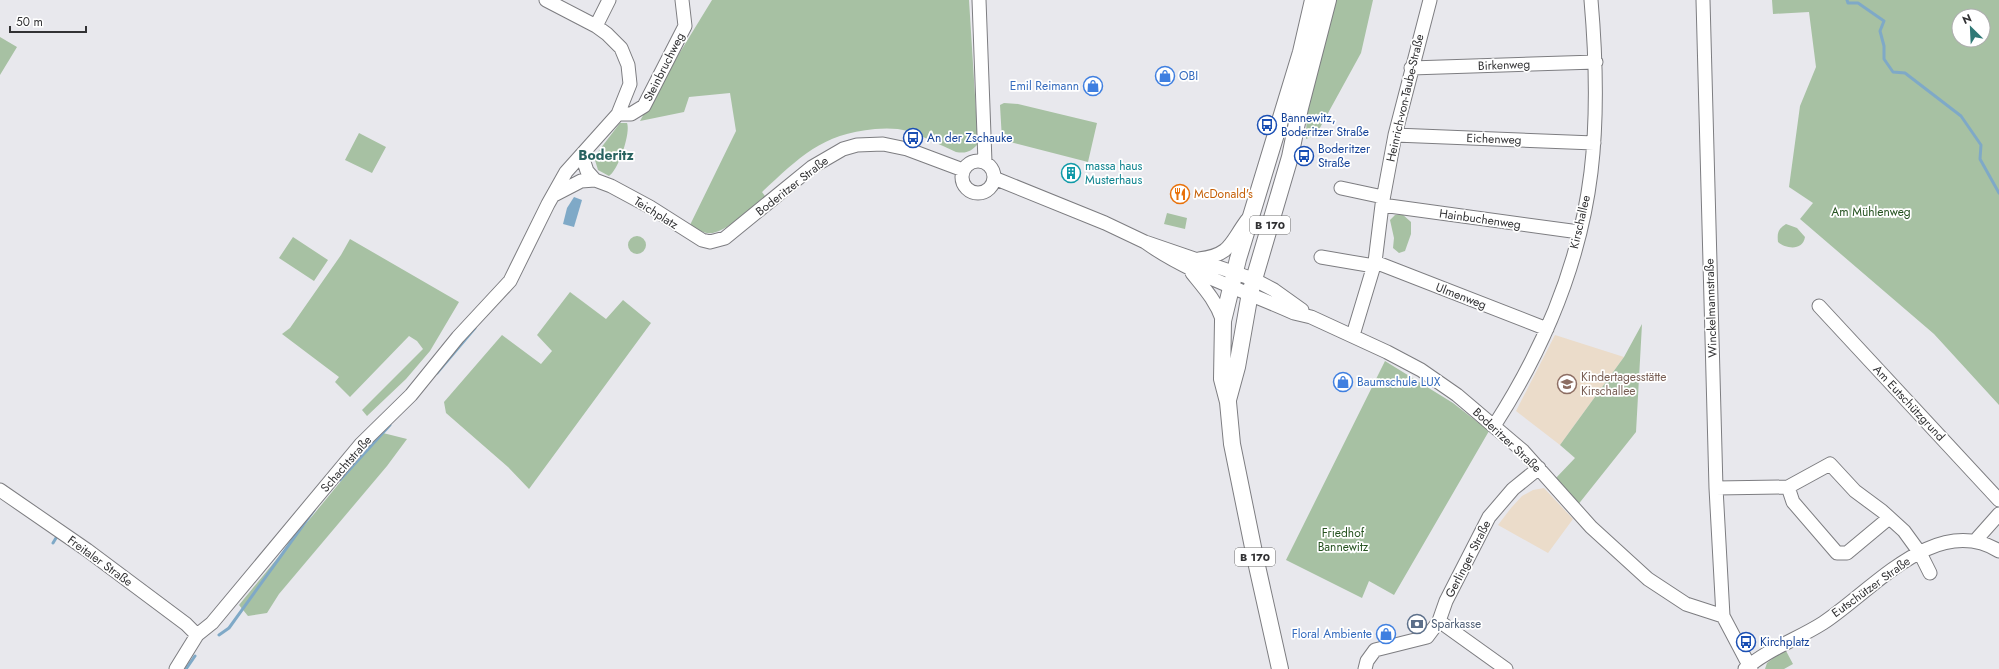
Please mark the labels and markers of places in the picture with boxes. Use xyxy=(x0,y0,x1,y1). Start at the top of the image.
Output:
shop icon: OBI xyxy=(1154,65,1176,87)
place label: OBI xyxy=(1179,67,1198,85)
shop icon: Emil Reimann xyxy=(1082,75,1104,97)
place label: Emil Reimann xyxy=(1010,77,1079,95)
place label: Bannewitz, Boderitzer Straße xyxy=(1281,109,1369,141)
bus stop icon: Bannewitz, Boderitzer Straße xyxy=(1256,114,1278,136)
bus stop icon: An der Zschauke xyxy=(902,127,924,149)
place label: An der Zschauke xyxy=(927,129,1012,147)
place label: Boderitzer Straße xyxy=(1318,140,1371,172)
bus stop icon: Boderitzer Straße xyxy=(1293,145,1315,167)
place label: massa haus Musterhaus xyxy=(1085,157,1143,189)
building icon: massa haus Musterhaus xyxy=(1060,162,1082,184)
restaurant icon: McDonald's xyxy=(1169,183,1191,205)
place label: McDonald's xyxy=(1194,185,1253,203)
place label: Kindertagesstätte Kirschallee xyxy=(1581,368,1666,400)
shop icon: Baumschule LUX xyxy=(1332,371,1354,393)
place label: Baumschule LUX xyxy=(1357,373,1441,391)
school or university icon: Kindertagesstätte Kirschallee xyxy=(1556,373,1578,395)
bank icon: Sparkasse xyxy=(1406,613,1428,635)
place label: Sparkasse xyxy=(1431,615,1481,633)
shop icon: Floral Ambiente xyxy=(1375,623,1397,645)
place label: Floral Ambiente xyxy=(1292,625,1372,643)
bus stop icon: Kirchplatz xyxy=(1735,631,1757,653)
place label: Kirchplatz xyxy=(1760,633,1810,651)

